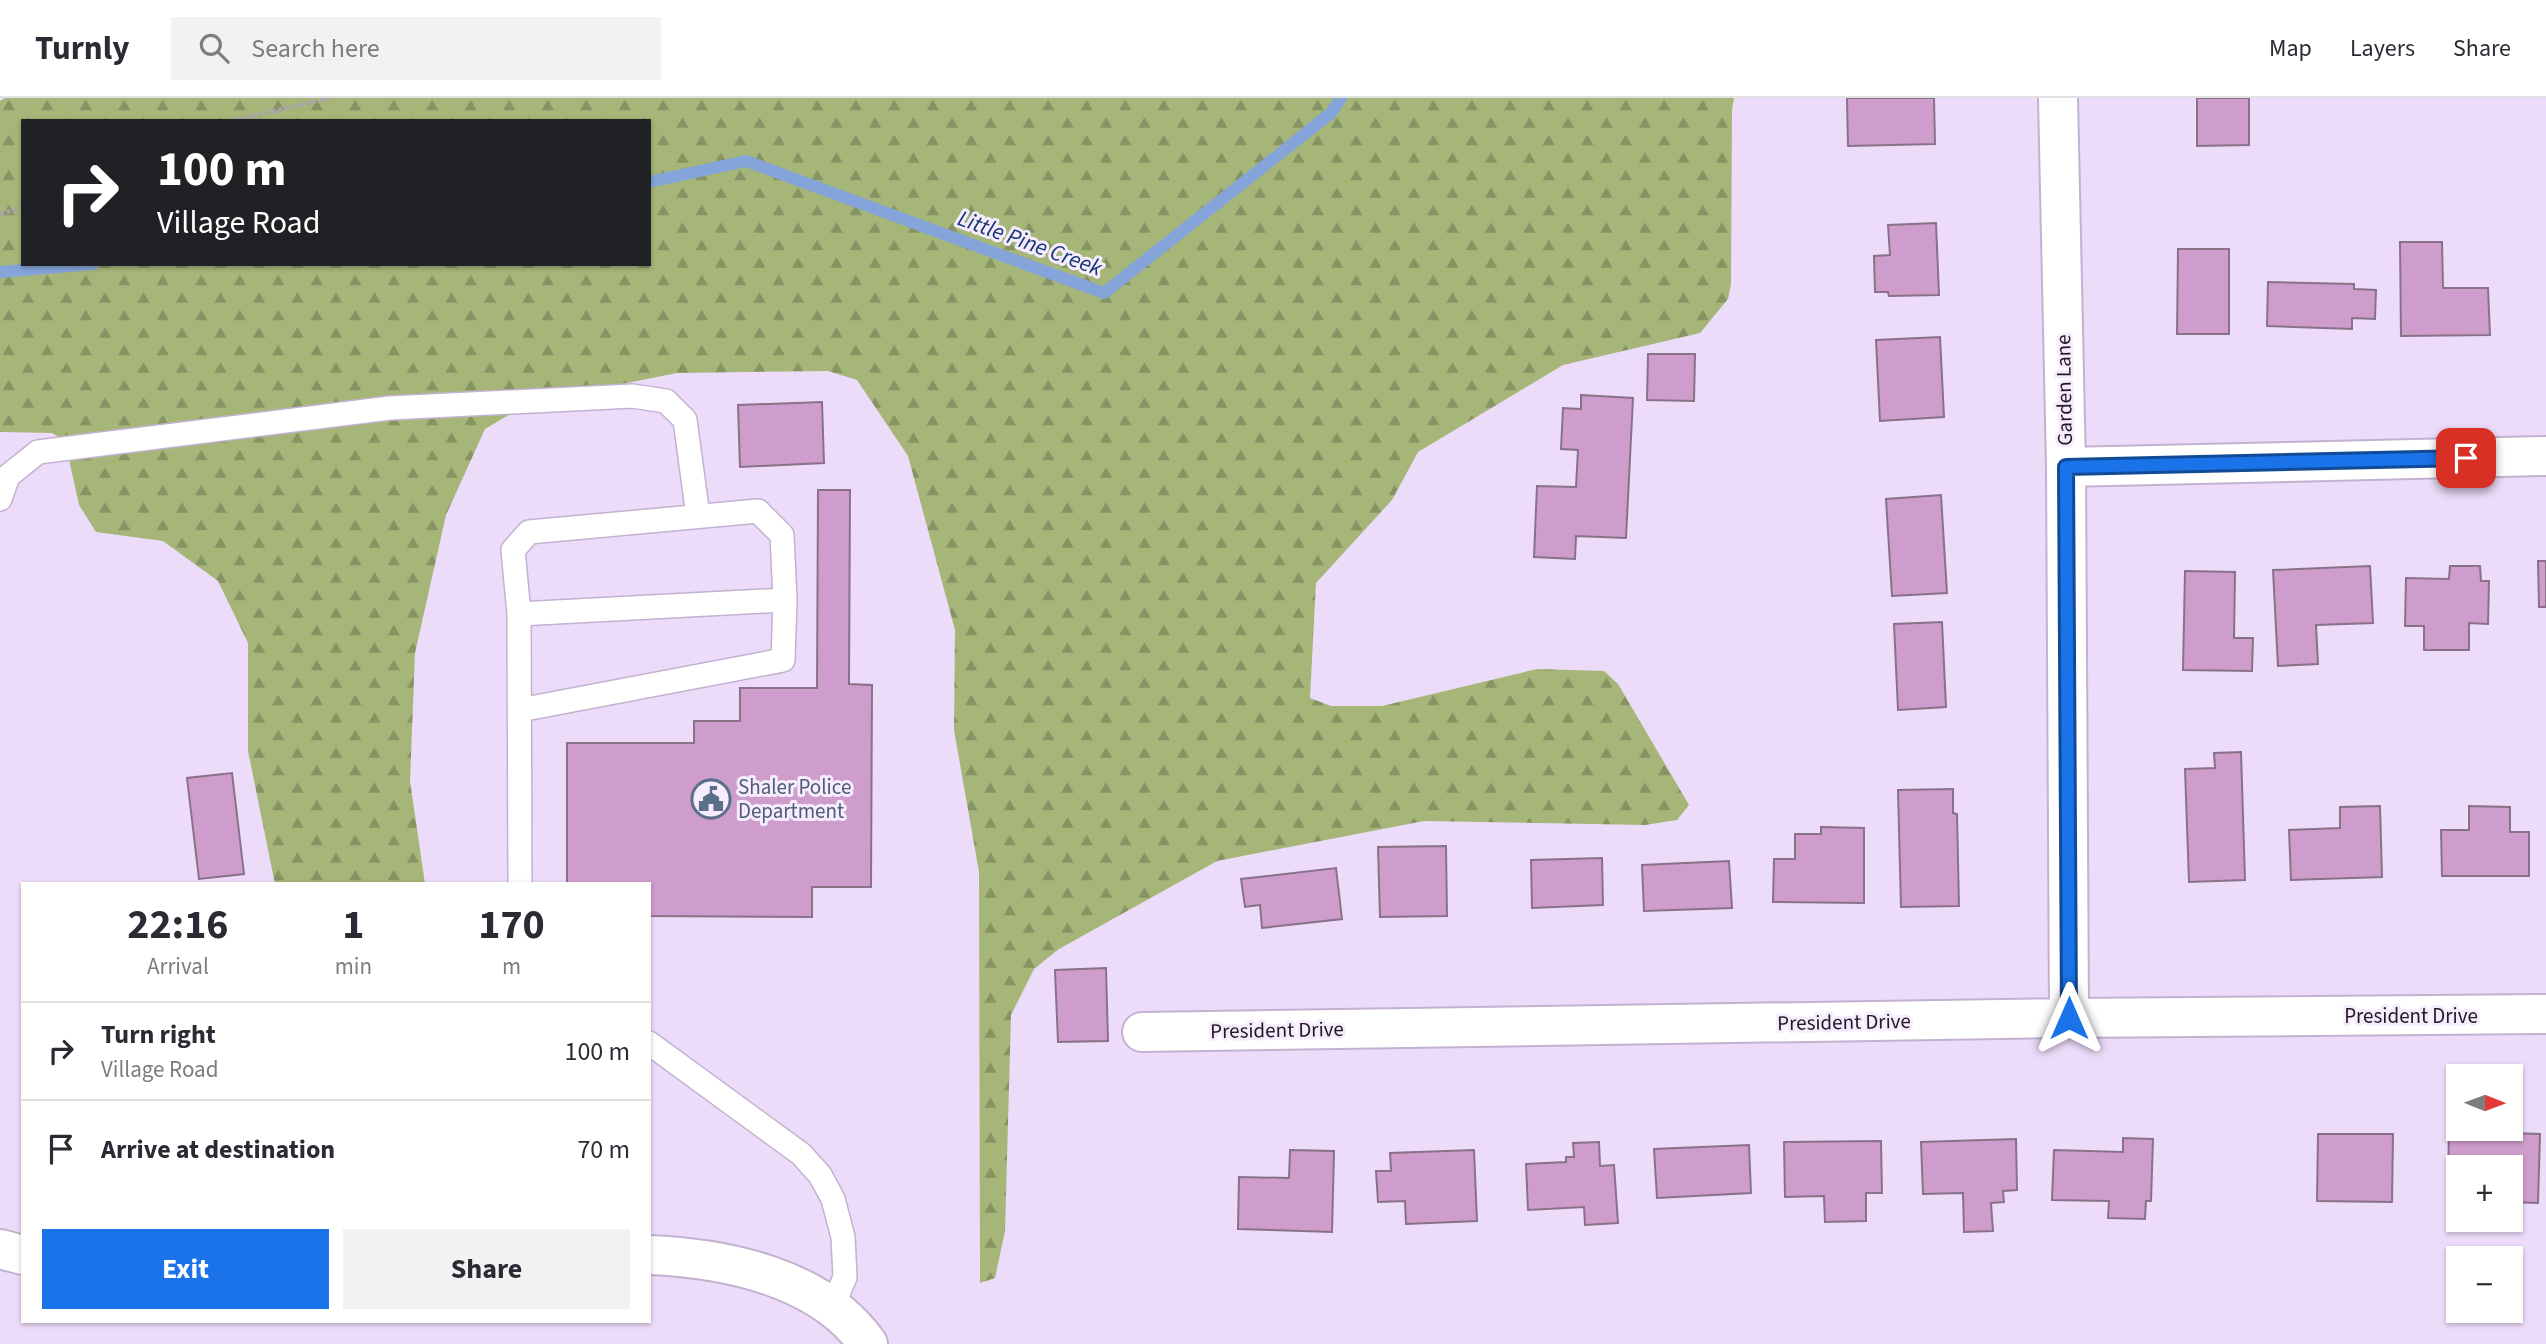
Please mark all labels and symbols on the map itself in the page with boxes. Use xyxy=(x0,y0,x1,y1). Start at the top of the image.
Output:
water label: Little Pine Creek xyxy=(953,202,1108,285)
street label: Garden Lane xyxy=(2048,334,2080,446)
pin xyxy=(2436,428,2496,488)
place label: Shaler Police Department xyxy=(738,772,851,826)
public building icon: Shaler Police Department xyxy=(690,778,732,820)
position arrow xyxy=(2032,981,2106,1055)
street label: President Drive xyxy=(2344,1001,2478,1031)
street label: President Drive xyxy=(1777,1006,1911,1038)
street label: President Drive xyxy=(1210,1014,1344,1046)
north arrow xyxy=(2446,1064,2524,1141)

